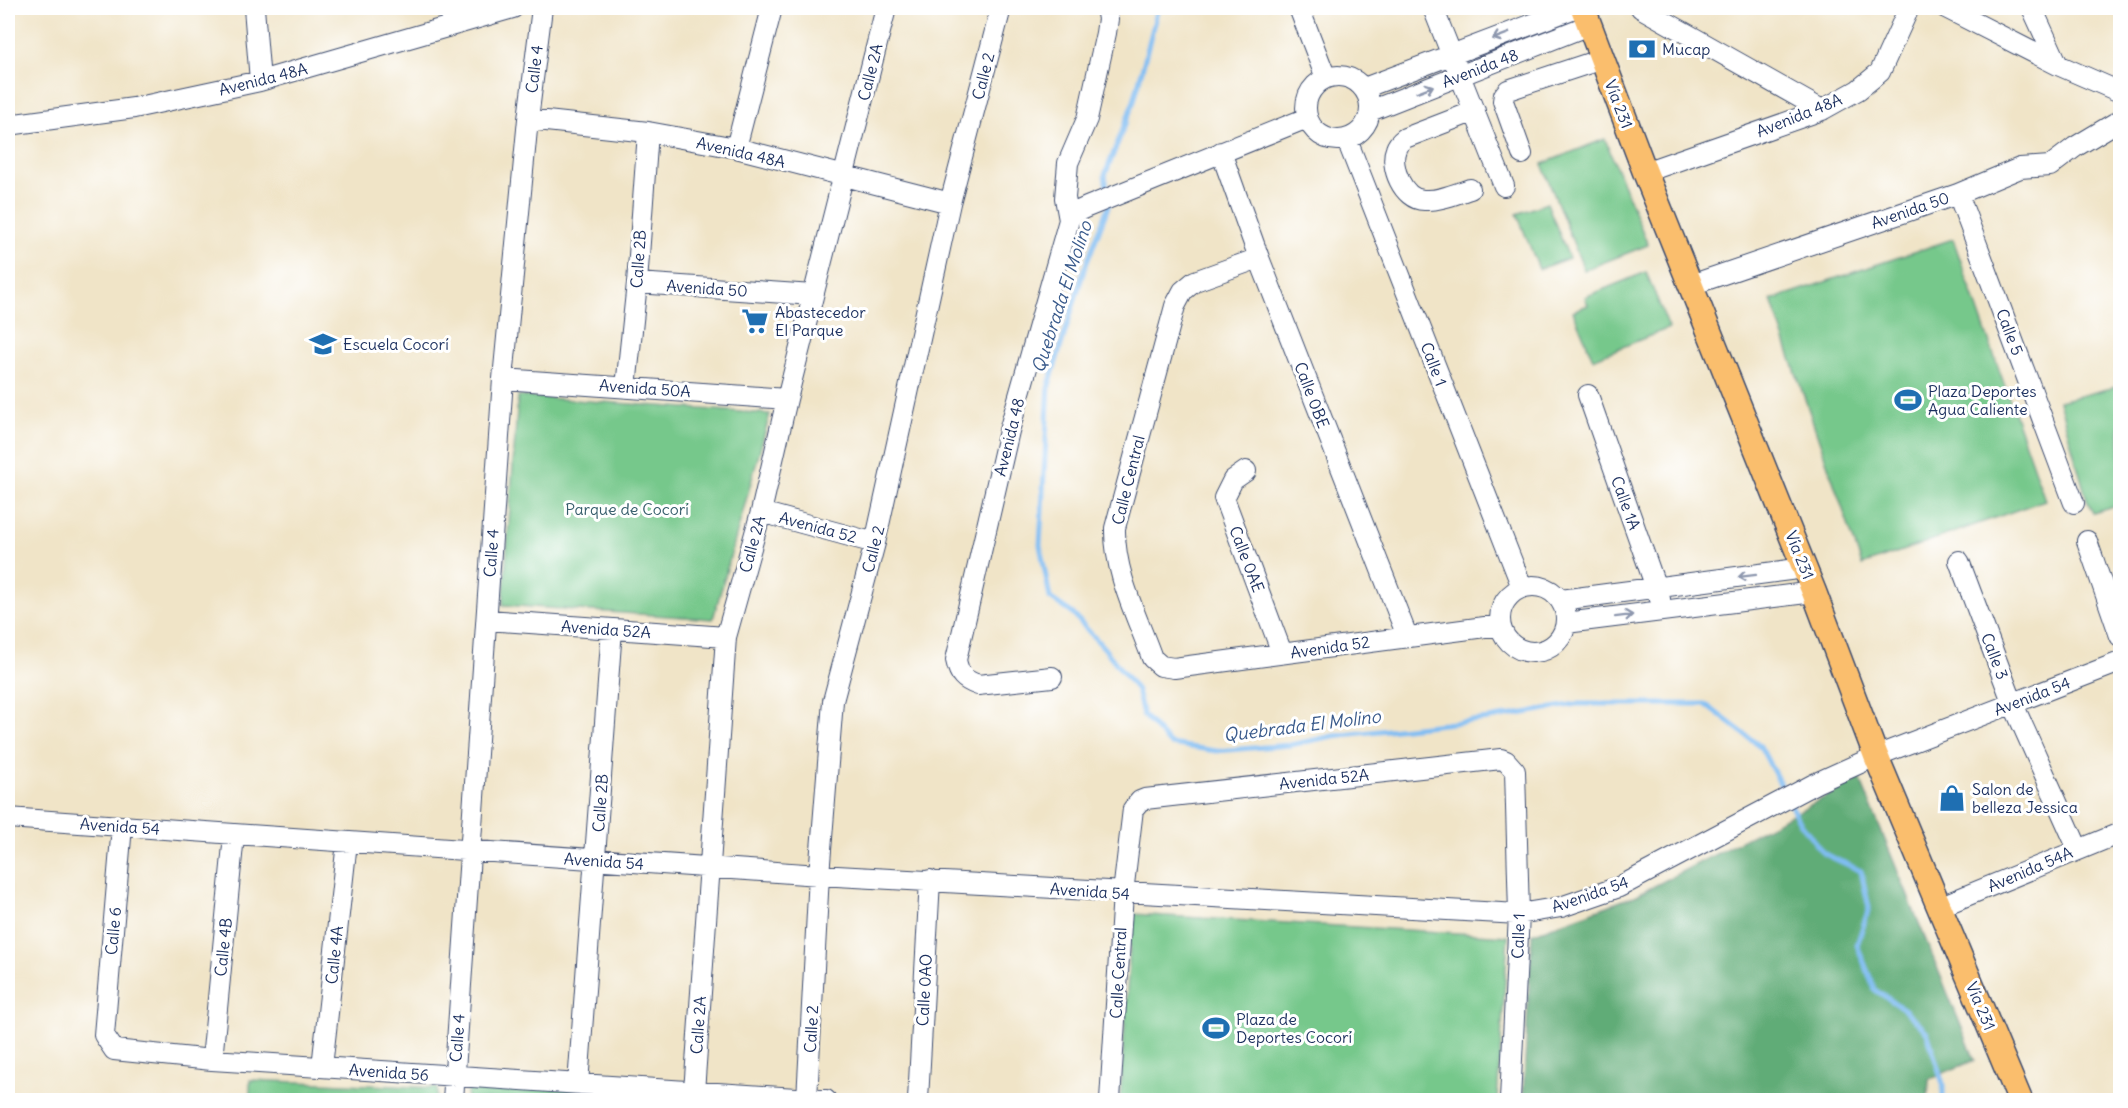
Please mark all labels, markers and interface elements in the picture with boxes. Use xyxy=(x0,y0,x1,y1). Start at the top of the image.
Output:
one-way arrow xyxy=(1492,31,1511,42)
bank icon: Mucap xyxy=(1627,34,1657,64)
place label: Mucap xyxy=(1662,39,1710,59)
street label: Calle 2A xyxy=(853,41,887,103)
street label: Calle 4 xyxy=(521,44,547,94)
street label: Avenida 48 xyxy=(1439,44,1521,92)
street label: Calle 2 xyxy=(968,50,999,102)
street label: Avenida 48A xyxy=(217,58,309,100)
street label: Vía 231 xyxy=(1601,77,1637,131)
one-way arrow xyxy=(1415,83,1434,94)
street label: Avenida 48A xyxy=(1753,89,1845,141)
street label: Avenida 48A xyxy=(695,132,787,172)
street label: Avenida 50 xyxy=(1868,187,1952,233)
water label: Quebrada El Molino xyxy=(1026,217,1097,376)
street label: Calle 2B xyxy=(626,229,650,289)
street label: Avenida 50 xyxy=(666,275,748,301)
place label: Abastecedor El Parque xyxy=(775,302,866,340)
supermarket icon: Abastecedor El Parque xyxy=(740,306,770,336)
street label: Calle 5 xyxy=(1992,306,2028,358)
school or university icon: Escuela Cocorí xyxy=(308,329,338,359)
place label: Escuela Cocorí xyxy=(343,334,449,354)
street label: Calle 1 xyxy=(1417,339,1451,389)
street label: Calle 0BE xyxy=(1290,359,1334,431)
street label: Avenida 50A xyxy=(599,375,691,401)
place label: Plaza Deportes Agua Caliente xyxy=(1928,381,2037,419)
sports icon: Plaza Deportes Agua Caliente xyxy=(1893,385,1923,415)
street label: Avenida 48 xyxy=(990,396,1028,478)
street label: Calle Central xyxy=(1107,433,1149,527)
street label: Calle 1A xyxy=(1607,473,1645,533)
park label: Parque de Cocorí xyxy=(565,499,689,519)
street label: Avenida 52 xyxy=(777,507,859,547)
street label: Calle 2A xyxy=(735,513,769,575)
street label: Calle 2 xyxy=(858,523,889,575)
street label: Calle 0AE xyxy=(1225,523,1269,595)
street label: Calle 4 xyxy=(479,528,503,578)
street label: Vía 231 xyxy=(1781,528,1819,582)
one-way arrow xyxy=(1738,571,1757,582)
one-way arrow xyxy=(1614,610,1634,621)
street label: Avenida 52A xyxy=(560,616,652,642)
street label: Calle 3 xyxy=(1977,630,2013,682)
street label: Avenida 52 xyxy=(1289,632,1371,662)
street label: Avenida 54 xyxy=(1991,672,2073,720)
water label: Quebrada El Molino xyxy=(1222,704,1383,747)
street label: Avenida 52A xyxy=(1278,764,1370,794)
street label: Calle 2B xyxy=(588,773,612,833)
place label: Salon de belleza Jessica xyxy=(1972,779,2078,817)
shop icon: Salon de belleza Jessica xyxy=(1937,783,1967,813)
street label: Avenida 54 xyxy=(79,813,161,839)
street label: Avenida 54A xyxy=(1984,842,2076,896)
street label: Avenida 54 xyxy=(563,848,645,874)
street label: Avenida 54 xyxy=(1549,871,1631,917)
street label: Avenida 54 xyxy=(1049,878,1131,904)
street label: Calle 6 xyxy=(101,906,125,956)
street label: Calle 1 xyxy=(1507,913,1529,959)
street label: Calle 4B xyxy=(210,917,236,977)
street label: Calle 4A xyxy=(321,925,347,985)
street label: Calle Central xyxy=(1106,927,1130,1019)
street label: Calle 0AO xyxy=(912,953,936,1027)
street label: Vía 231 xyxy=(1962,979,2000,1033)
street label: Calle 2A xyxy=(686,995,710,1055)
street label: Calle 2 xyxy=(800,1004,822,1053)
place label: Plaza de Deportes Cocorí xyxy=(1236,1009,1352,1047)
street label: Calle 4 xyxy=(445,1013,469,1063)
sports icon: Plaza de Deportes Cocorí xyxy=(1201,1013,1231,1043)
street label: Avenida 56 xyxy=(348,1059,430,1085)

